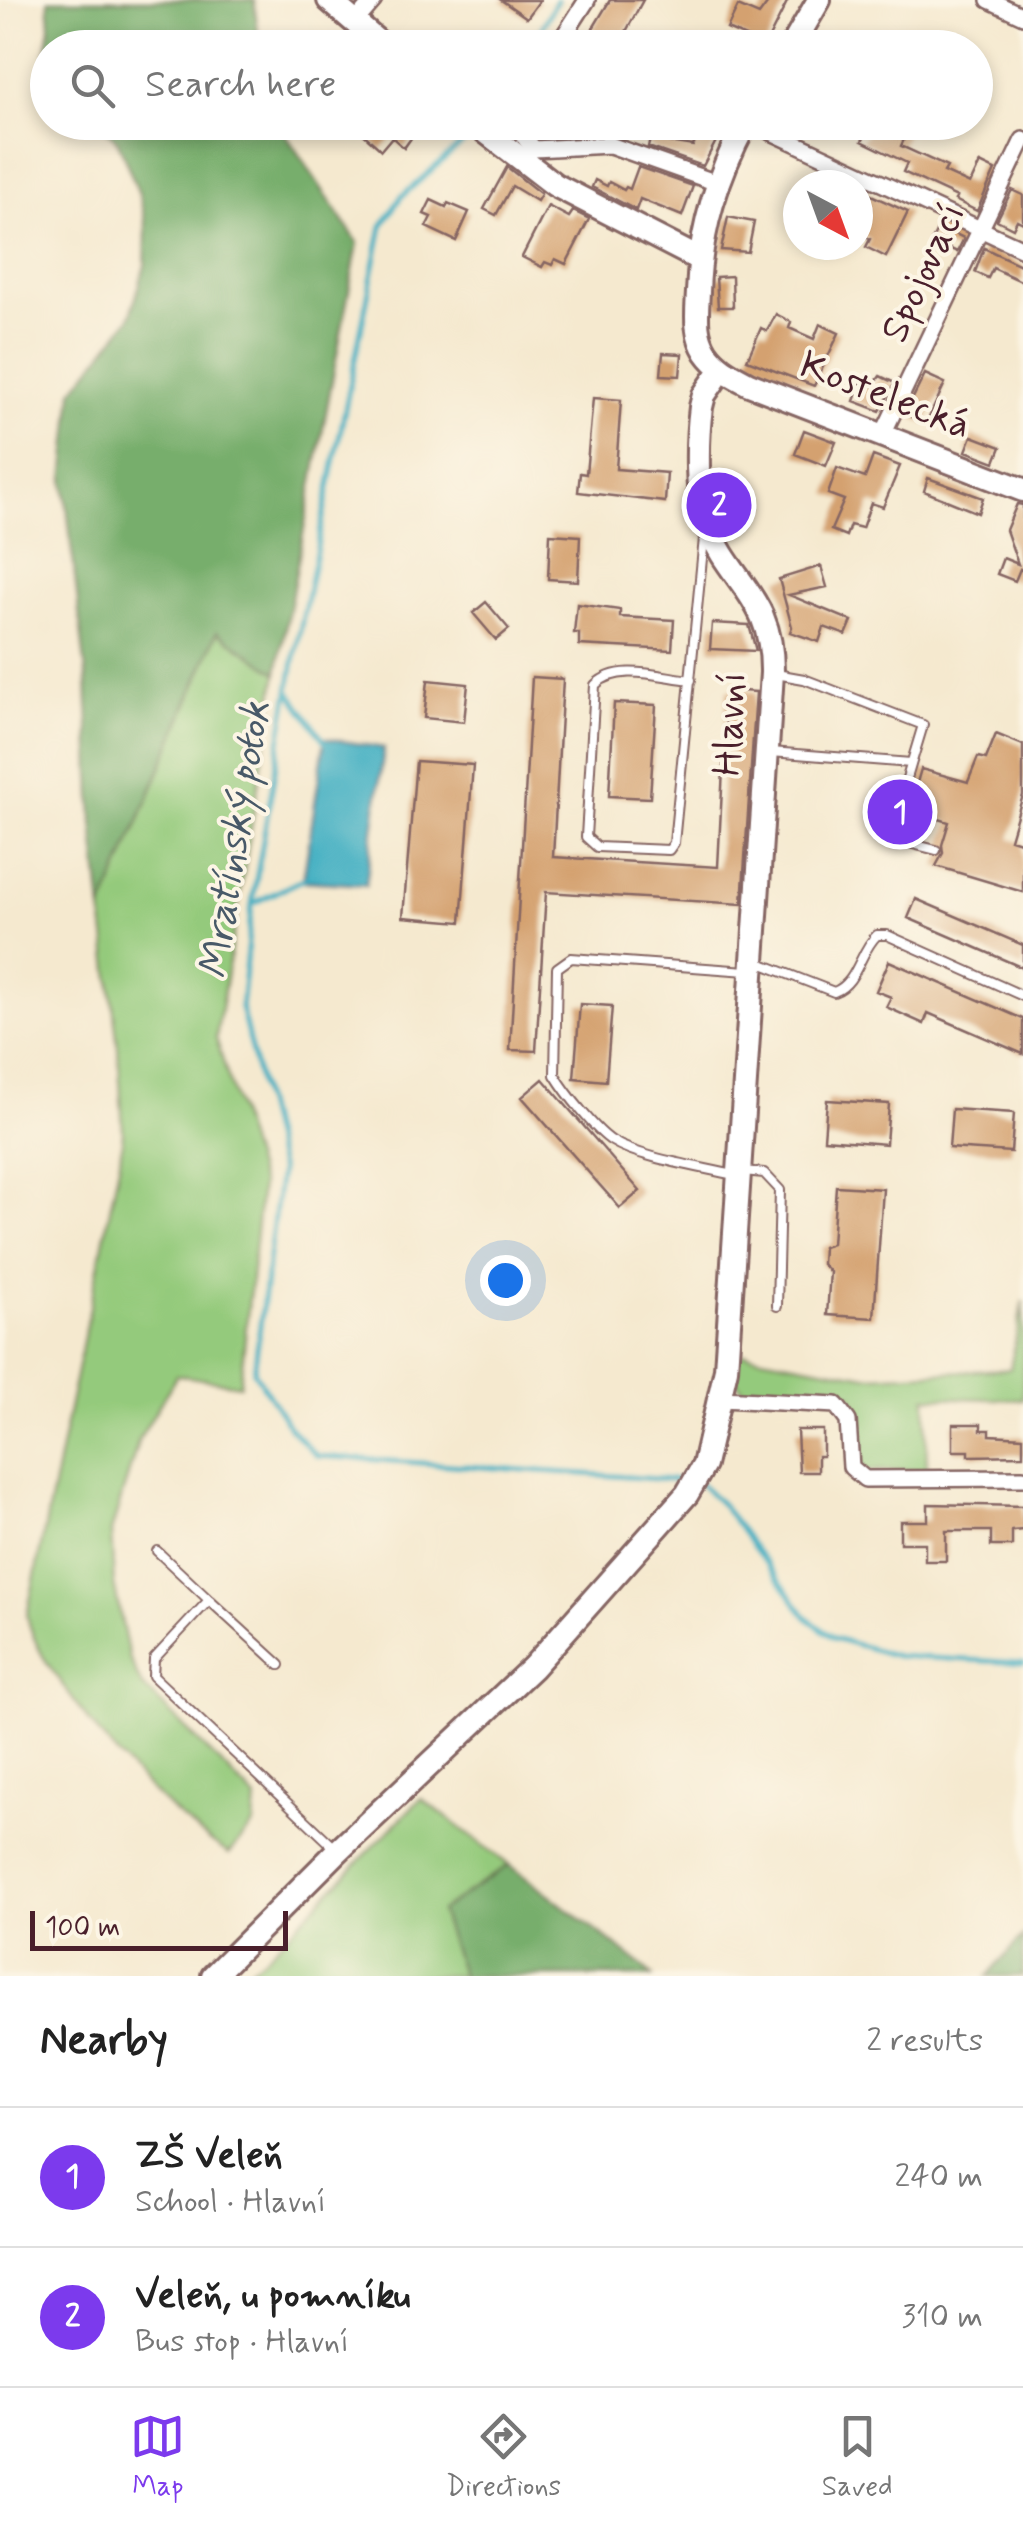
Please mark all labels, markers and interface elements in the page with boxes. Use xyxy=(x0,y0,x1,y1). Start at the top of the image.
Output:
search box xyxy=(30,30,993,140)
icon: search xyxy=(65,58,120,113)
text: Search here xyxy=(145,61,336,110)
north arrow xyxy=(783,170,873,260)
street label: Spojovací xyxy=(869,195,979,351)
street label: Kostelecká xyxy=(792,340,978,452)
pin: 2 xyxy=(686,468,752,542)
street label: Hlavní xyxy=(702,671,760,777)
water label: Mratínský potok xyxy=(187,697,285,983)
pin: 1 xyxy=(868,774,932,850)
your location xyxy=(480,1255,531,1306)
scale bar xyxy=(30,1906,288,1950)
text: 100 m xyxy=(45,1910,120,1947)
text: Nearby xyxy=(40,2014,168,2069)
text: 2 results xyxy=(866,2020,983,2062)
text: ZŠ Veleň xyxy=(135,2132,283,2181)
text: 1 xyxy=(65,2156,80,2198)
text: 240 m xyxy=(895,2156,983,2198)
text: School · Hlavní xyxy=(135,2181,326,2223)
text: Veleň, u pomníku xyxy=(135,2272,410,2321)
text: 2 xyxy=(65,2296,80,2338)
text: 310 m xyxy=(901,2296,983,2338)
text: Bus stop · Hlavní xyxy=(135,2321,349,2363)
tab: Map xyxy=(130,2409,185,2506)
tab: Directions xyxy=(446,2409,561,2506)
tab: Saved xyxy=(822,2409,893,2506)

